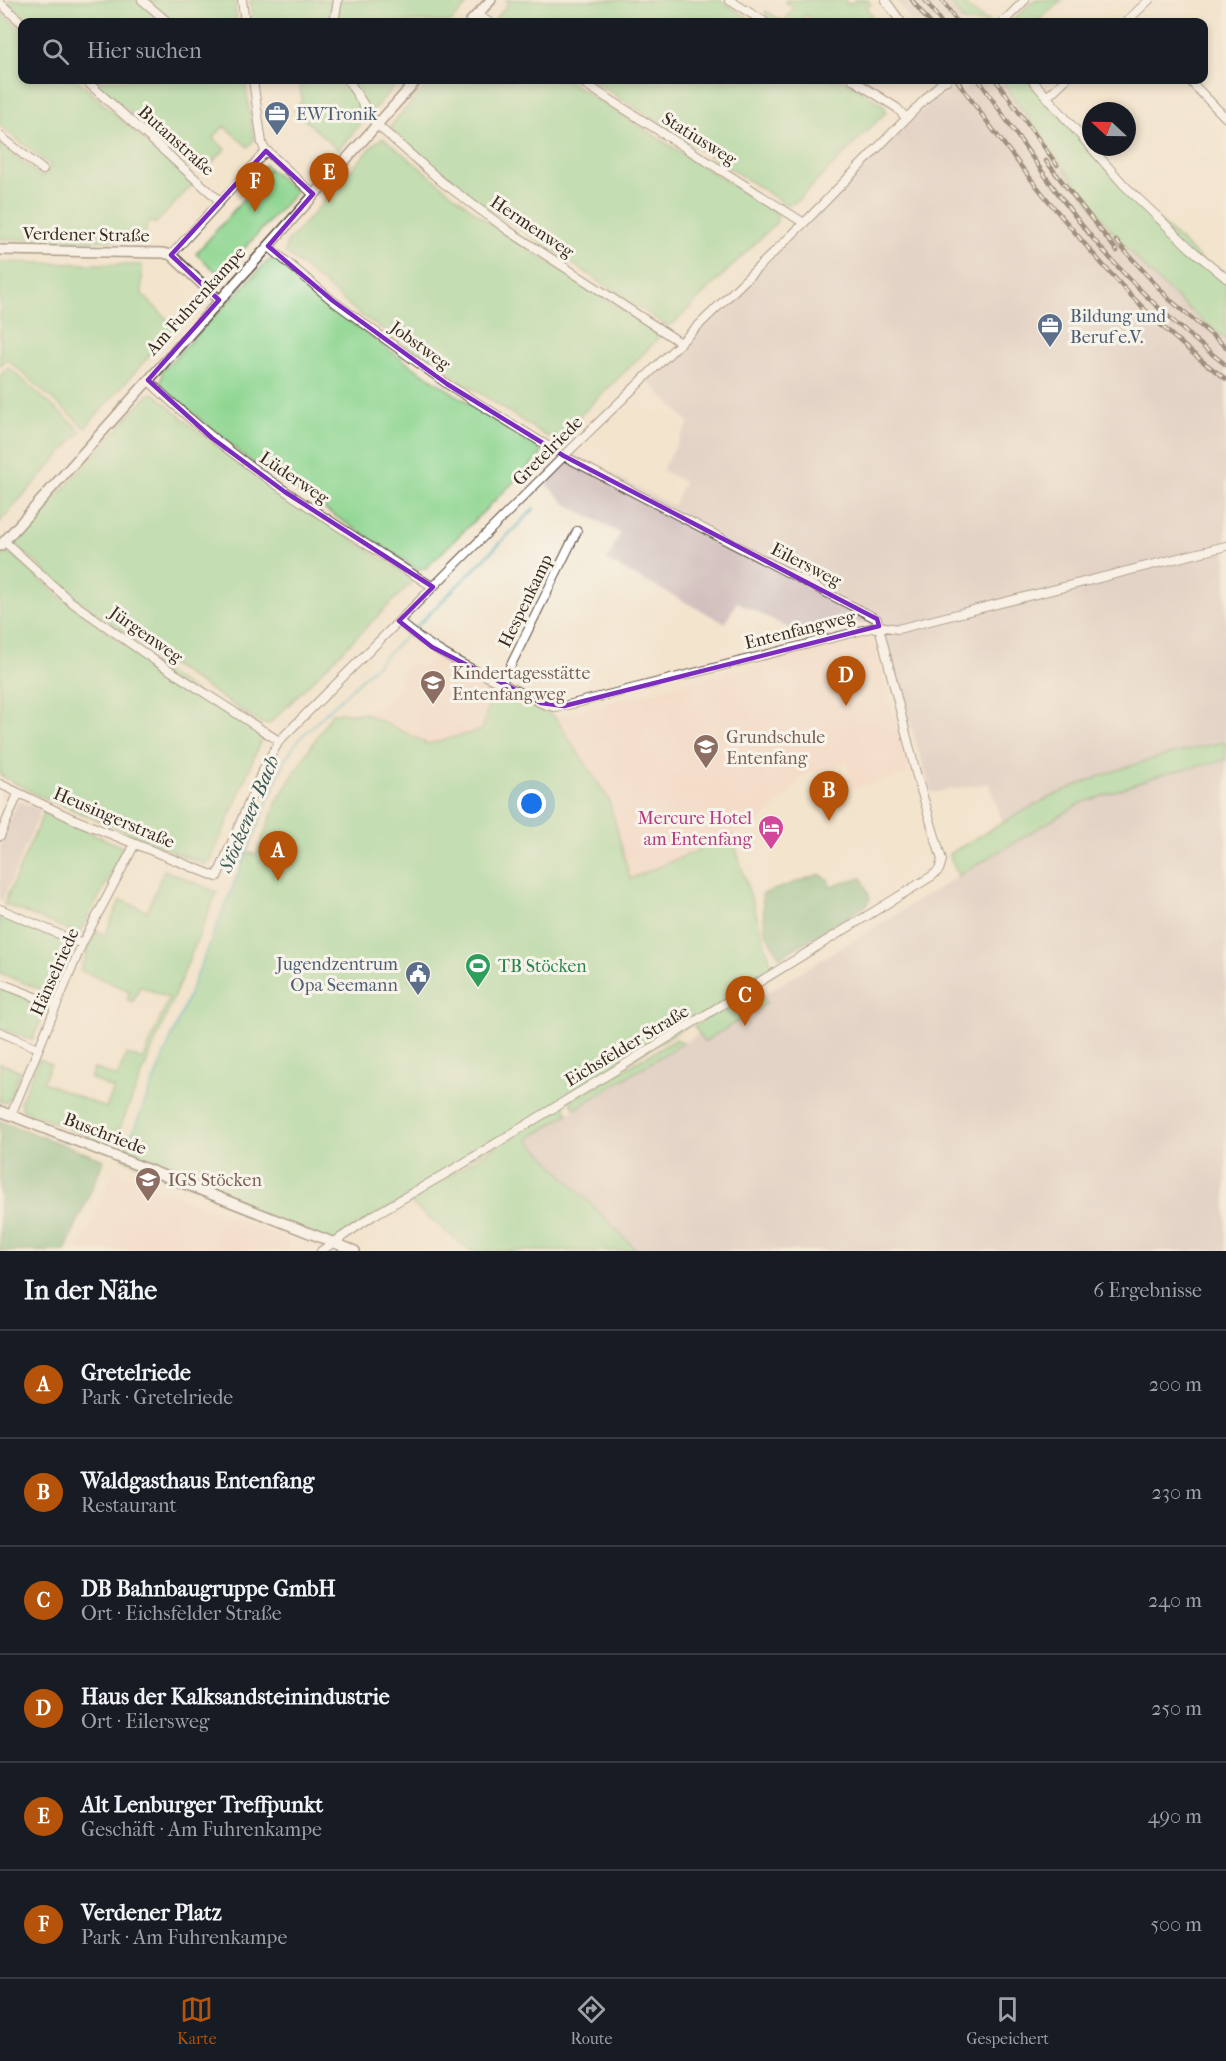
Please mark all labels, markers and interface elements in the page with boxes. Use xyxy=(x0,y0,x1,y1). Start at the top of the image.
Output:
search box xyxy=(18,18,1208,84)
icon: search xyxy=(39,35,72,68)
text: Hier suchen xyxy=(87,38,202,64)
office icon: EWTronik xyxy=(262,99,292,137)
street label: Butanstraße xyxy=(134,101,218,181)
north arrow xyxy=(1082,102,1136,156)
place label: EWTronik xyxy=(296,104,378,125)
street label: Statiusweg xyxy=(658,108,741,170)
pin: E xyxy=(310,154,348,203)
pin: F xyxy=(236,162,274,212)
street label: Hermenweg xyxy=(486,191,578,263)
street label: Verdener Straße xyxy=(21,223,150,247)
street label: Am Fuhrenkampe xyxy=(141,242,250,360)
place label: Bildung und Beruf e.V. xyxy=(1070,306,1166,348)
office icon: Bildung und Beruf e.V. xyxy=(1035,311,1065,349)
street label: Jobstweg xyxy=(384,316,455,375)
street label: Gretelriede xyxy=(509,412,587,490)
street label: Lüderweg xyxy=(255,447,333,509)
street label: Eilersweg xyxy=(767,538,845,592)
street label: Hespenkamp xyxy=(494,551,558,651)
street label: Jürgenweg xyxy=(104,601,187,668)
street label: Entenfangweg xyxy=(742,606,858,654)
pin: D xyxy=(826,656,866,706)
place label: Kindertagesstätte Entenfangweg xyxy=(452,663,590,705)
school or university icon: Kindertagesstätte Entenfangweg xyxy=(418,668,448,706)
place label: Grundschule Entenfang xyxy=(726,727,825,769)
school or university icon: Grundschule Entenfang xyxy=(691,732,721,770)
water label: Stöckener Bach xyxy=(214,752,284,877)
pin: B xyxy=(810,772,848,821)
street label: Heusingerstraße xyxy=(50,783,178,853)
your location xyxy=(517,789,546,818)
place label: Mercure Hotel am Entenfang xyxy=(638,808,752,850)
hotel icon: Mercure Hotel am Entenfang xyxy=(756,813,786,851)
pin: A xyxy=(258,832,298,881)
street label: Hänselriede xyxy=(26,925,84,1019)
sports icon: TB Stöcken xyxy=(463,951,493,989)
place label: Jugendzentrum Opa Seemann xyxy=(274,954,399,996)
place label: TB Stöcken xyxy=(498,956,587,977)
public building icon: Jugendzentrum Opa Seemann xyxy=(403,959,433,997)
pin: C xyxy=(726,976,764,1026)
street label: Eichsfelder Straße xyxy=(561,1001,693,1091)
street label: Buschriede xyxy=(61,1109,149,1159)
school or university icon: IGS Stöcken xyxy=(133,1165,163,1203)
place label: IGS Stöcken xyxy=(168,1170,262,1191)
text: In der Nähe xyxy=(24,1275,157,1306)
text: 6 Ergebnisse xyxy=(1093,1279,1202,1302)
text: Gretelriede xyxy=(81,1360,191,1386)
text: A xyxy=(37,1373,50,1396)
text: 200 m xyxy=(1149,1373,1202,1396)
text: Park · Gretelriede xyxy=(81,1386,233,1409)
text: Waldgasthaus Entenfang xyxy=(81,1468,314,1494)
text: B xyxy=(37,1481,50,1504)
text: 230 m xyxy=(1152,1481,1202,1504)
text: Restaurant xyxy=(81,1494,177,1517)
text: DB Bahnbaugruppe GmbH xyxy=(81,1576,336,1602)
text: C xyxy=(37,1589,50,1612)
text: 240 m xyxy=(1148,1589,1202,1612)
text: Ort · Eichsfelder Straße xyxy=(81,1602,282,1625)
text: Haus der Kalksandsteinindustrie xyxy=(81,1684,390,1710)
text: D xyxy=(36,1697,51,1720)
text: 250 m xyxy=(1151,1697,1202,1720)
text: Ort · Eilersweg xyxy=(81,1710,210,1733)
text: Alt Lenburger Treffpunkt xyxy=(81,1792,323,1818)
text: E xyxy=(37,1805,50,1828)
text: 490 m xyxy=(1148,1805,1202,1828)
text: Geschäft · Am Fuhrenkampe xyxy=(81,1818,322,1841)
text: Verdener Platz xyxy=(81,1900,222,1926)
text: F xyxy=(38,1913,49,1936)
text: 500 m xyxy=(1150,1913,1202,1936)
text: Park · Am Fuhrenkampe xyxy=(81,1926,287,1949)
tab: Karte xyxy=(177,1993,217,2048)
tab: Route xyxy=(570,1993,612,2048)
tab: Gespeichert xyxy=(966,1993,1049,2048)

